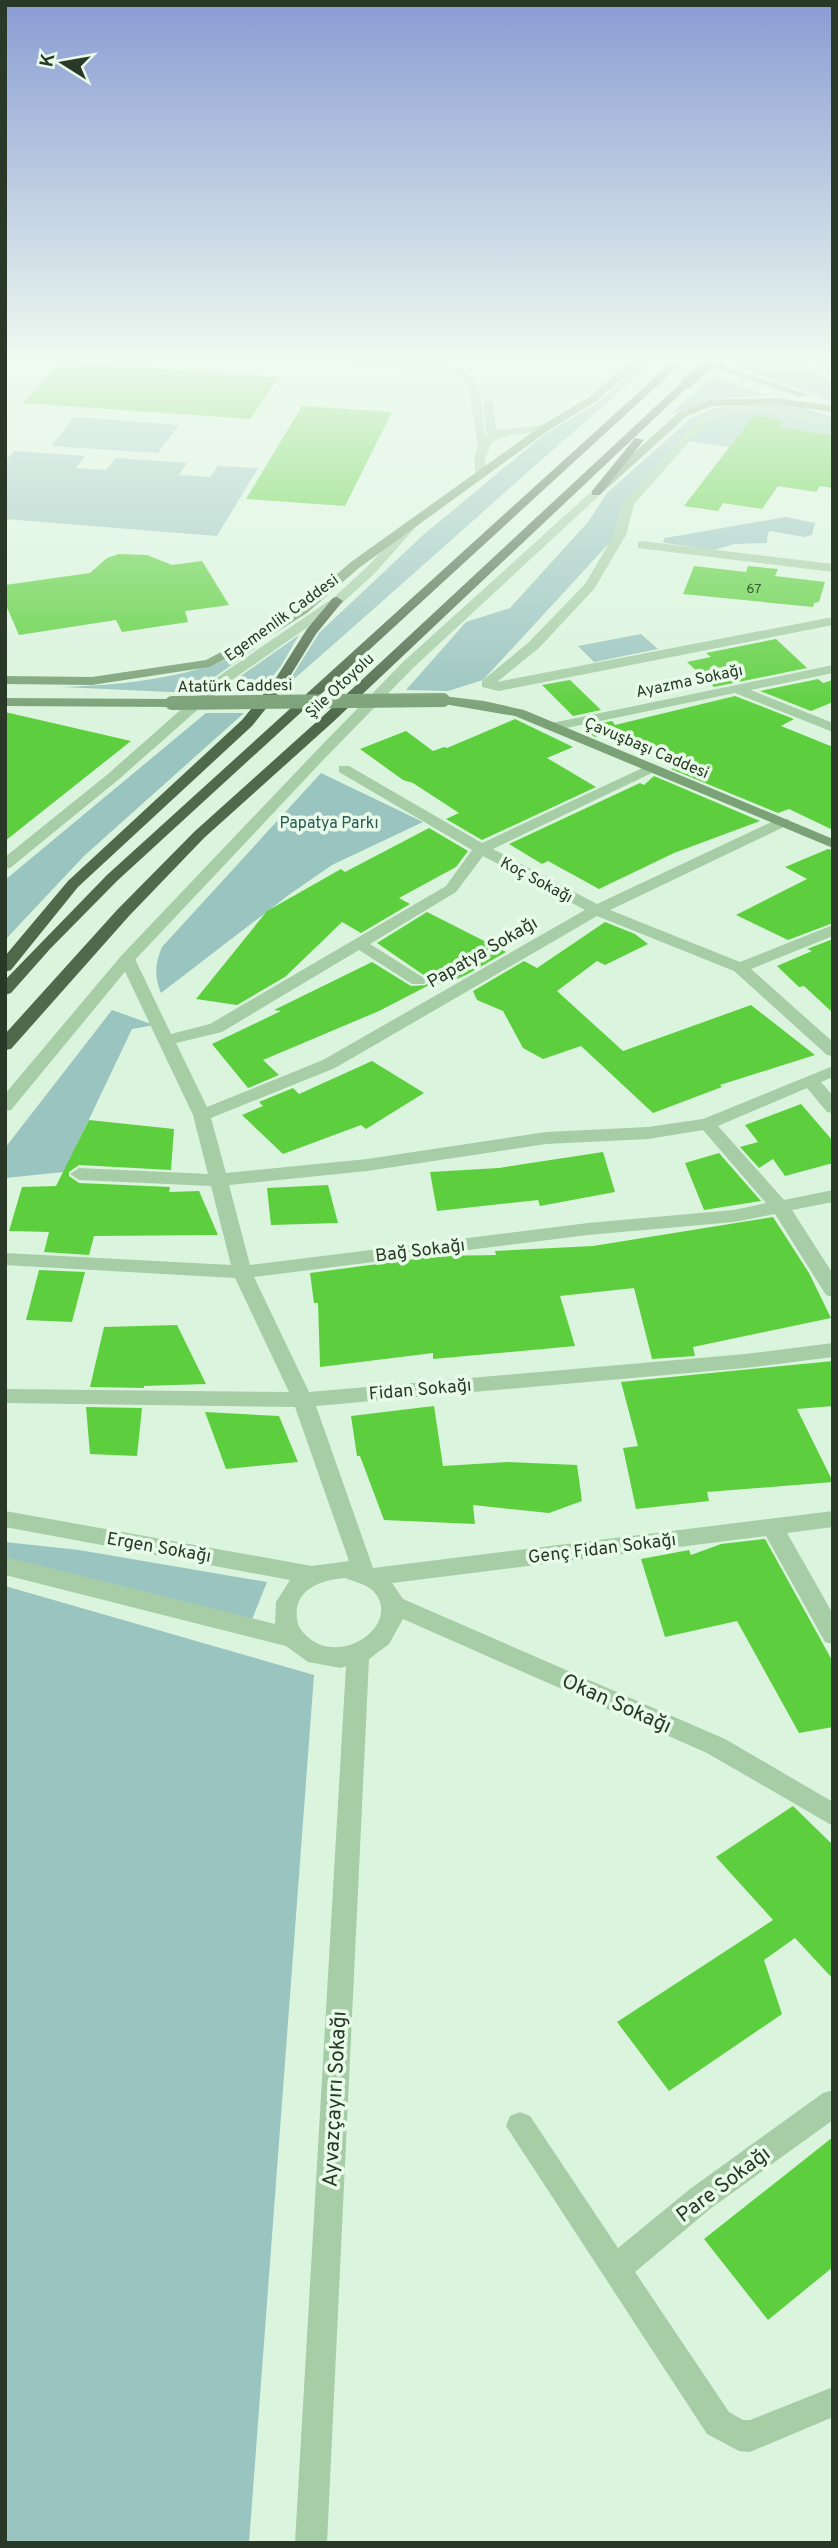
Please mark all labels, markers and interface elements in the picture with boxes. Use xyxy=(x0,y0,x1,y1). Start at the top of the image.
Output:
north arrow xyxy=(28,28,98,98)
text: K xyxy=(35,51,61,69)
street label: Egemenlik Caddesi xyxy=(221,571,343,667)
house number: 67 xyxy=(746,581,762,598)
street label: Şile Otoyolu xyxy=(302,649,379,723)
street label: Ayazma Sokağı xyxy=(634,661,745,703)
street label: Atatürk Caddesi xyxy=(177,676,293,698)
street label: Çavuşbaşı Caddesi xyxy=(581,714,712,784)
park label: Papatya Parkı xyxy=(279,814,379,834)
street label: Koç Sokağı xyxy=(496,853,576,908)
street label: Papatya Sokağı xyxy=(423,912,542,994)
street label: Bağ Sokağı xyxy=(374,1235,466,1268)
street label: Fidan Sokağı xyxy=(368,1375,472,1406)
street label: Ergen Sokağı xyxy=(105,1528,213,1569)
street label: Genç Fidan Sokağı xyxy=(527,1529,677,1570)
street label: Okan Sokağı xyxy=(557,1668,675,1741)
street label: Ayvazçayırı Sokağı xyxy=(317,2010,354,2188)
street label: Pare Sokağı xyxy=(671,2141,776,2229)

